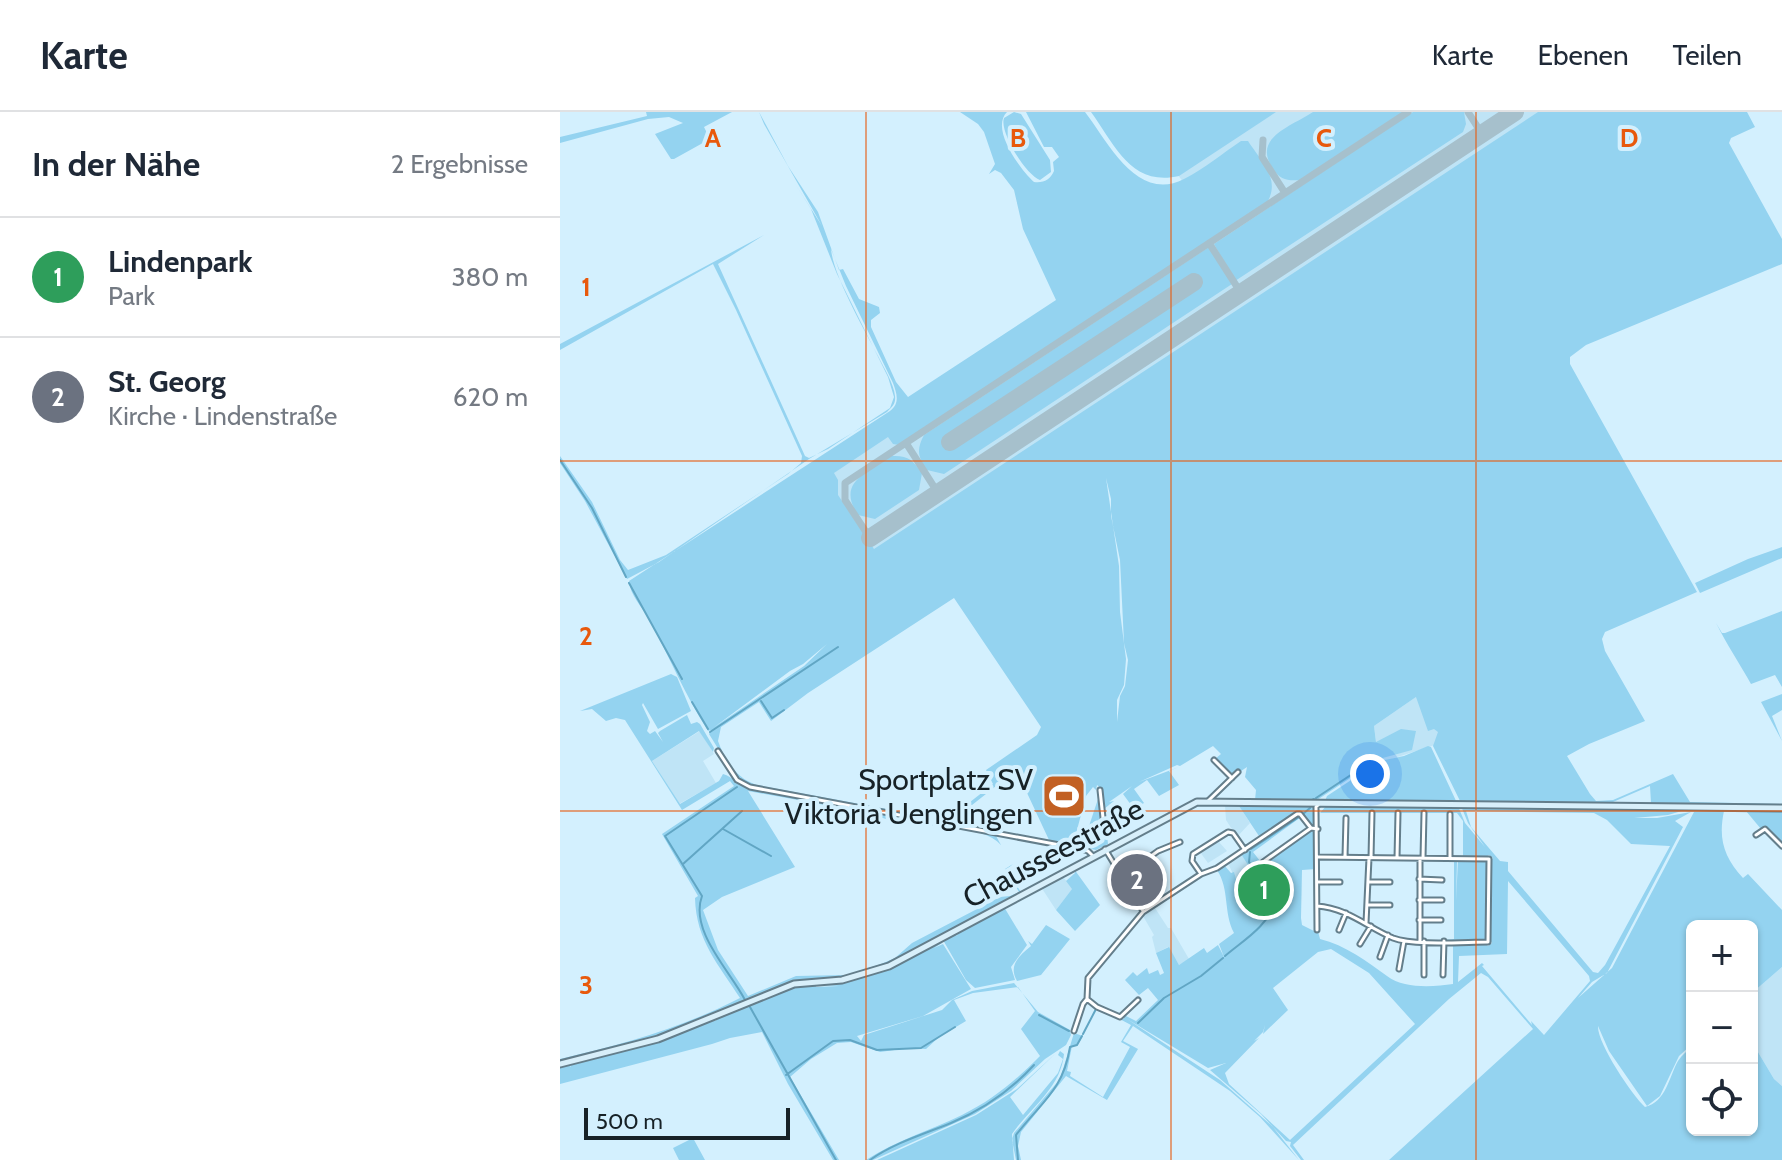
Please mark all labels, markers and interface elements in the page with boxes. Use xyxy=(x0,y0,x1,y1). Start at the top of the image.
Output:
text: Karte xyxy=(40,32,128,79)
text: Karte xyxy=(1432,38,1494,72)
text: Ebenen xyxy=(1538,38,1629,72)
text: Teilen xyxy=(1673,38,1742,72)
text: A xyxy=(705,122,722,154)
text: B xyxy=(1010,122,1026,154)
text: C xyxy=(1316,122,1332,154)
text: D xyxy=(1620,122,1638,154)
text: In der Nähe xyxy=(32,143,200,185)
text: 2 Ergebnisse xyxy=(391,148,528,180)
text: Lindenpark xyxy=(108,243,252,280)
text: 1 xyxy=(53,261,63,293)
text: 380 m xyxy=(451,261,528,293)
text: 1 xyxy=(581,271,591,303)
text: Park xyxy=(108,280,155,312)
text: St. Georg xyxy=(108,363,226,400)
text: 2 xyxy=(51,381,65,413)
text: 620 m xyxy=(453,381,528,413)
text: Kirche · Lindenstraße xyxy=(108,400,337,432)
text: 2 xyxy=(579,620,593,652)
your location xyxy=(1350,754,1390,794)
place label: Sportplatz SV Viktoria Uenglingen xyxy=(784,761,1034,832)
sports icon: Sportplatz SV Viktoria Uenglingen xyxy=(1040,772,1088,820)
street label: Chausseestraße xyxy=(956,790,1150,916)
pin: 2 xyxy=(1111,850,1163,910)
pin: 1 xyxy=(1238,860,1290,920)
map controls xyxy=(1686,920,1758,1136)
button: + xyxy=(1686,920,1758,992)
text: 3 xyxy=(579,969,593,1001)
button: − xyxy=(1686,992,1758,1064)
button: locate xyxy=(1686,1064,1758,1136)
scale bar xyxy=(584,1104,790,1140)
text: 500 m xyxy=(596,1108,663,1135)

